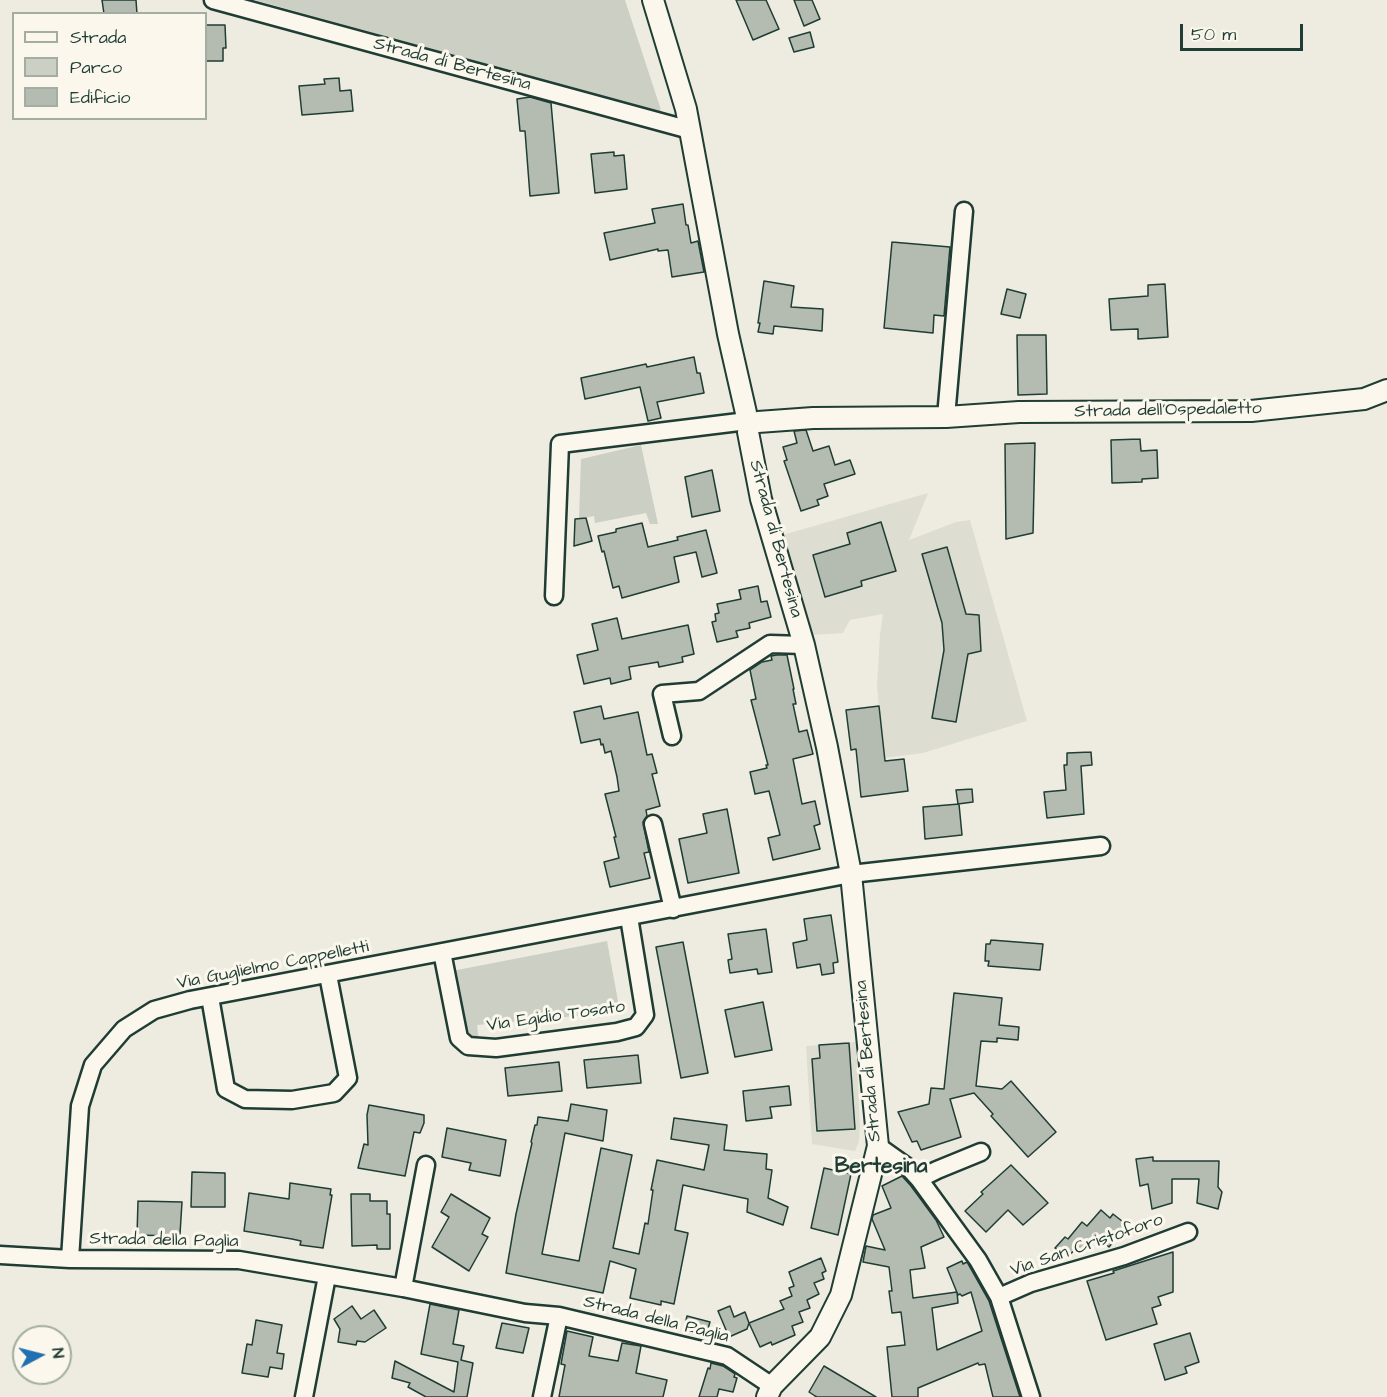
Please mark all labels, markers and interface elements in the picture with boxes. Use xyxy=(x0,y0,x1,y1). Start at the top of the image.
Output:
legend xyxy=(12,12,207,120)
scale bar xyxy=(1183,12,1306,50)
text: 50 m xyxy=(1191,22,1236,47)
text: Strada xyxy=(70,25,126,50)
street label: Strada di Bertesina xyxy=(371,34,533,96)
text: Parco xyxy=(70,55,122,80)
text: Edificio xyxy=(70,85,130,110)
street label: Strada dell'Ospedaletto xyxy=(1074,399,1262,423)
street label: Strada di Bertesina xyxy=(744,458,806,620)
street label: Via Guglielmo Cappelletti xyxy=(175,937,371,995)
street label: Strada di Bertesina xyxy=(851,979,887,1143)
street label: Via Egidio Tosato xyxy=(486,997,626,1037)
district label: Bertesina xyxy=(835,1155,927,1181)
street label: Via San Cristoforo xyxy=(1008,1210,1166,1282)
street label: Strada della Paglia xyxy=(89,1229,239,1253)
street label: Strada della Paglia xyxy=(581,1291,731,1349)
north arrow xyxy=(12,1325,72,1385)
text: N xyxy=(46,1347,69,1359)

